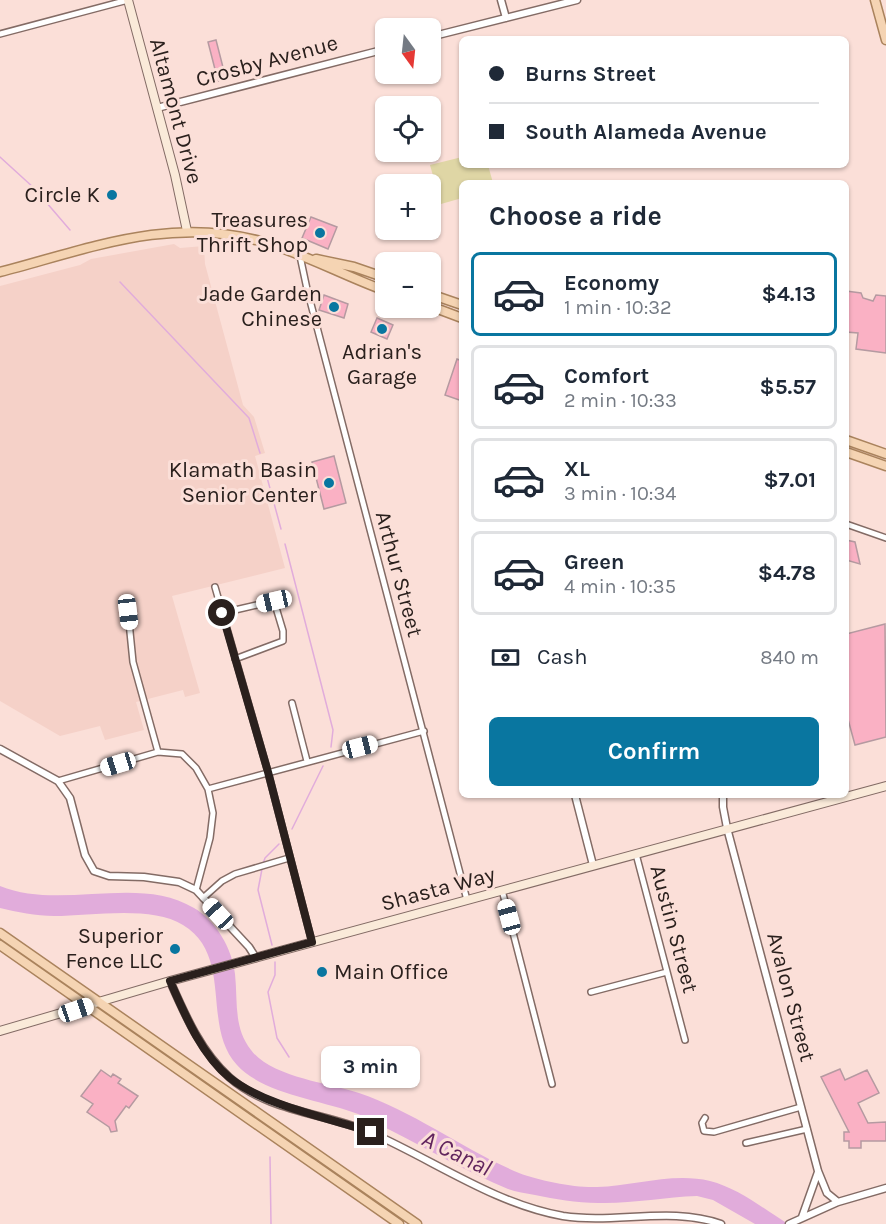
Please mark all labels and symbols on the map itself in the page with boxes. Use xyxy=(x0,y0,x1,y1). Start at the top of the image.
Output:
north arrow xyxy=(375,18,441,84)
street label: Crosby Avenue xyxy=(193,30,341,92)
street label: Altamont Drive xyxy=(144,35,208,187)
place label: Circle K xyxy=(25,182,100,208)
marker: Circle K xyxy=(105,188,119,202)
place label: Treasures Thrift Shop xyxy=(197,207,308,258)
marker: Treasures Thrift Shop xyxy=(313,226,327,240)
place label: Jade Garden Chinese xyxy=(200,281,322,332)
marker: Jade Garden Chinese xyxy=(327,300,341,314)
marker: Adrian's Garage xyxy=(375,322,389,336)
place label: Adrian's Garage xyxy=(342,339,422,390)
place label: Klamath Basin Senior Center xyxy=(169,457,317,508)
marker: Klamath Basin Senior Center xyxy=(322,476,336,490)
street label: Arthur Street xyxy=(370,508,428,640)
car xyxy=(254,588,294,614)
car xyxy=(117,593,139,631)
route start xyxy=(208,599,235,626)
car xyxy=(340,734,380,760)
car xyxy=(98,750,138,778)
street label: Shasta Way xyxy=(378,861,498,917)
street label: Austin Street xyxy=(644,862,704,996)
car xyxy=(199,895,237,933)
car xyxy=(496,897,522,937)
place label: Superior Fence LLC xyxy=(66,923,163,974)
street label: Avalon Street xyxy=(761,930,821,1064)
marker: Superior Fence LLC xyxy=(168,942,182,956)
place label: Main Office xyxy=(334,959,448,985)
marker: Main Office xyxy=(315,965,329,979)
car xyxy=(56,996,96,1024)
callout: 3 min xyxy=(322,1045,421,1087)
route end xyxy=(357,1118,384,1145)
water label: A Canal xyxy=(418,1124,496,1182)

